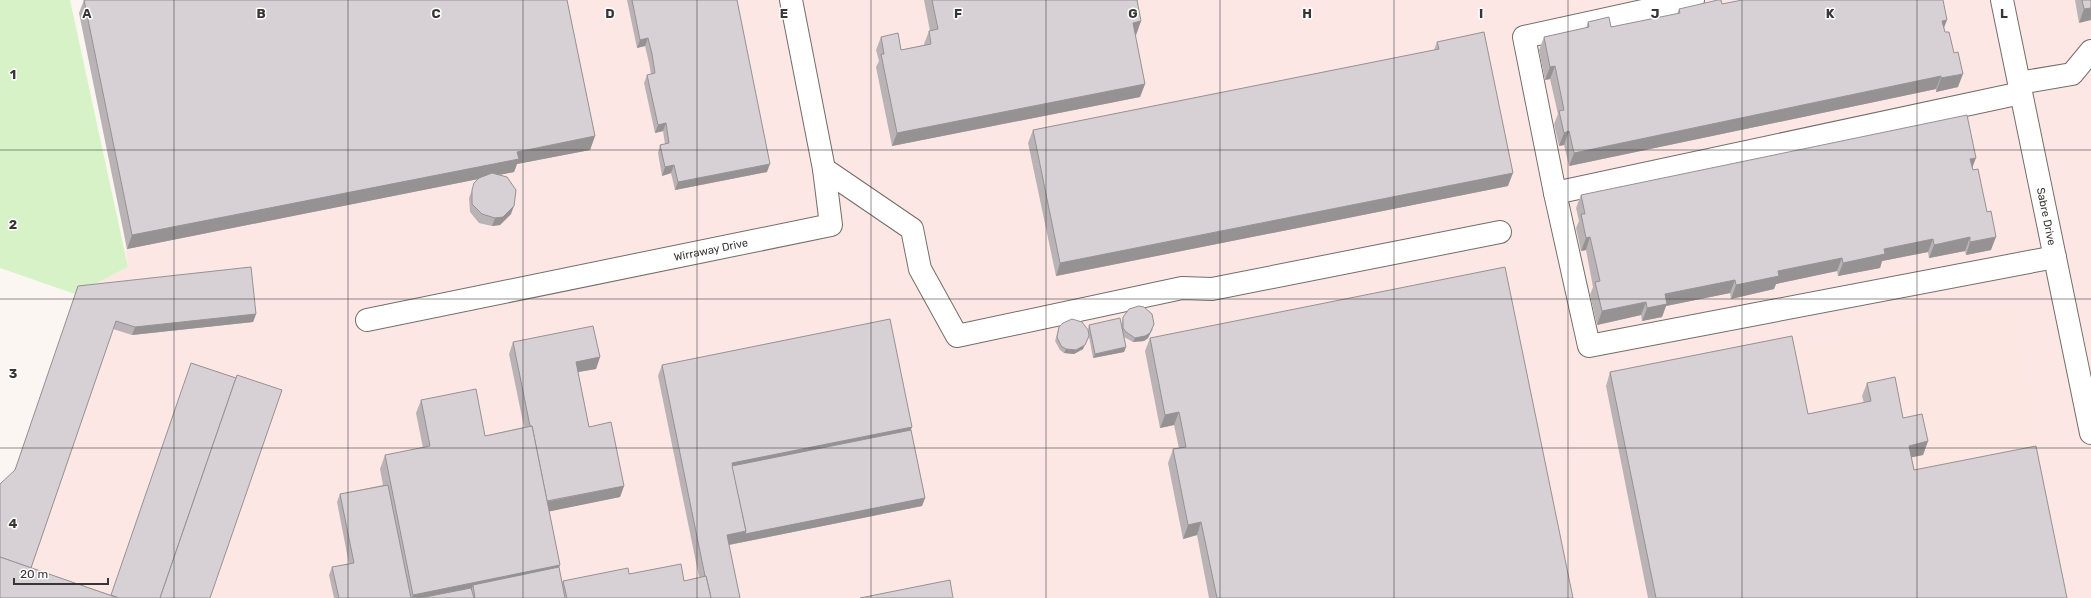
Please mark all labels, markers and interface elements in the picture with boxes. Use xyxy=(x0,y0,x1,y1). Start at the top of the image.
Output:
text: A xyxy=(82,6,92,21)
text: B xyxy=(256,6,266,21)
text: C xyxy=(431,6,441,21)
text: D xyxy=(605,6,615,21)
text: E xyxy=(780,6,788,21)
text: F xyxy=(954,6,962,21)
text: G xyxy=(1128,6,1138,21)
text: H xyxy=(1302,6,1312,21)
text: I xyxy=(1479,6,1483,21)
text: J xyxy=(1651,6,1659,21)
text: K xyxy=(1826,6,1835,21)
text: L xyxy=(2000,6,2008,21)
text: 1 xyxy=(10,67,16,82)
street label: Sabre Drive xyxy=(2034,186,2058,247)
text: 2 xyxy=(9,217,17,232)
street label: Wirraway Drive xyxy=(673,236,749,264)
text: 3 xyxy=(9,366,18,381)
text: 4 xyxy=(9,516,18,531)
scale bar xyxy=(14,560,108,586)
text: 20 m xyxy=(20,567,48,581)

